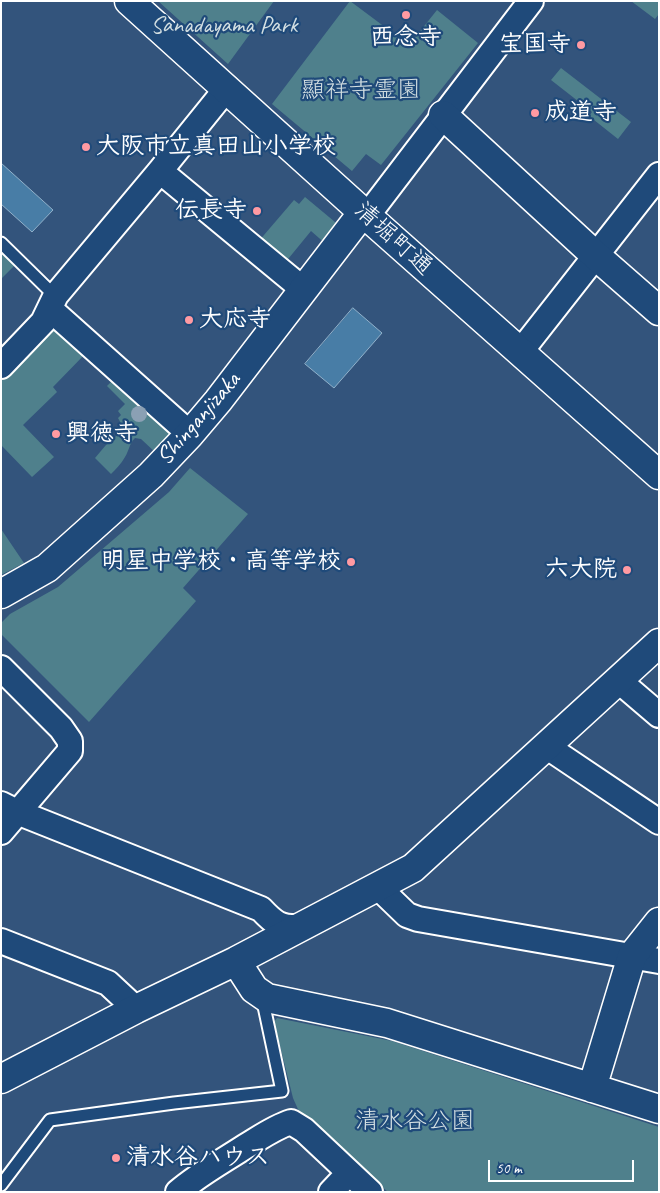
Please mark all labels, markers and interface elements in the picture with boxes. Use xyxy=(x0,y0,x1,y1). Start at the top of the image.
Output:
marker: 西念寺 xyxy=(400,9,412,21)
park label: Sanadayama Park xyxy=(150,12,298,40)
place label: 西念寺 xyxy=(370,24,442,52)
place label: 宝国寺 xyxy=(499,31,571,59)
marker: 宝国寺 xyxy=(575,39,587,51)
park label: 顯祥寺霊園 xyxy=(301,77,421,105)
place label: 成道寺 xyxy=(545,99,617,127)
marker: 成道寺 xyxy=(529,107,541,119)
place label: 大阪市立真田山小学校 xyxy=(96,133,336,161)
marker: 大阪市立真田山小学校 xyxy=(80,141,92,153)
street label: 清堀町通 xyxy=(348,196,438,282)
place label: 伝長寺 xyxy=(175,197,247,225)
marker: 伝長寺 xyxy=(251,205,263,217)
place label: 大応寺 xyxy=(199,306,271,334)
marker: 大応寺 xyxy=(183,314,195,326)
street label: Shinganjizaka xyxy=(151,367,247,471)
place label: 興徳寺 xyxy=(66,420,138,448)
marker: 興徳寺 xyxy=(50,428,62,440)
place label: 明星中学校・高等学校 xyxy=(101,548,341,576)
marker: 明星中学校・高等学校 xyxy=(345,556,357,568)
place label: 六大院 xyxy=(545,556,617,584)
marker: 六大院 xyxy=(621,564,633,576)
park label: 清水谷公園 xyxy=(355,1108,475,1136)
place label: 清水谷ハウス xyxy=(126,1144,270,1172)
scale bar xyxy=(490,1150,636,1182)
marker: 清水谷ハウス xyxy=(110,1152,122,1164)
text: 50 m xyxy=(496,1159,522,1178)

